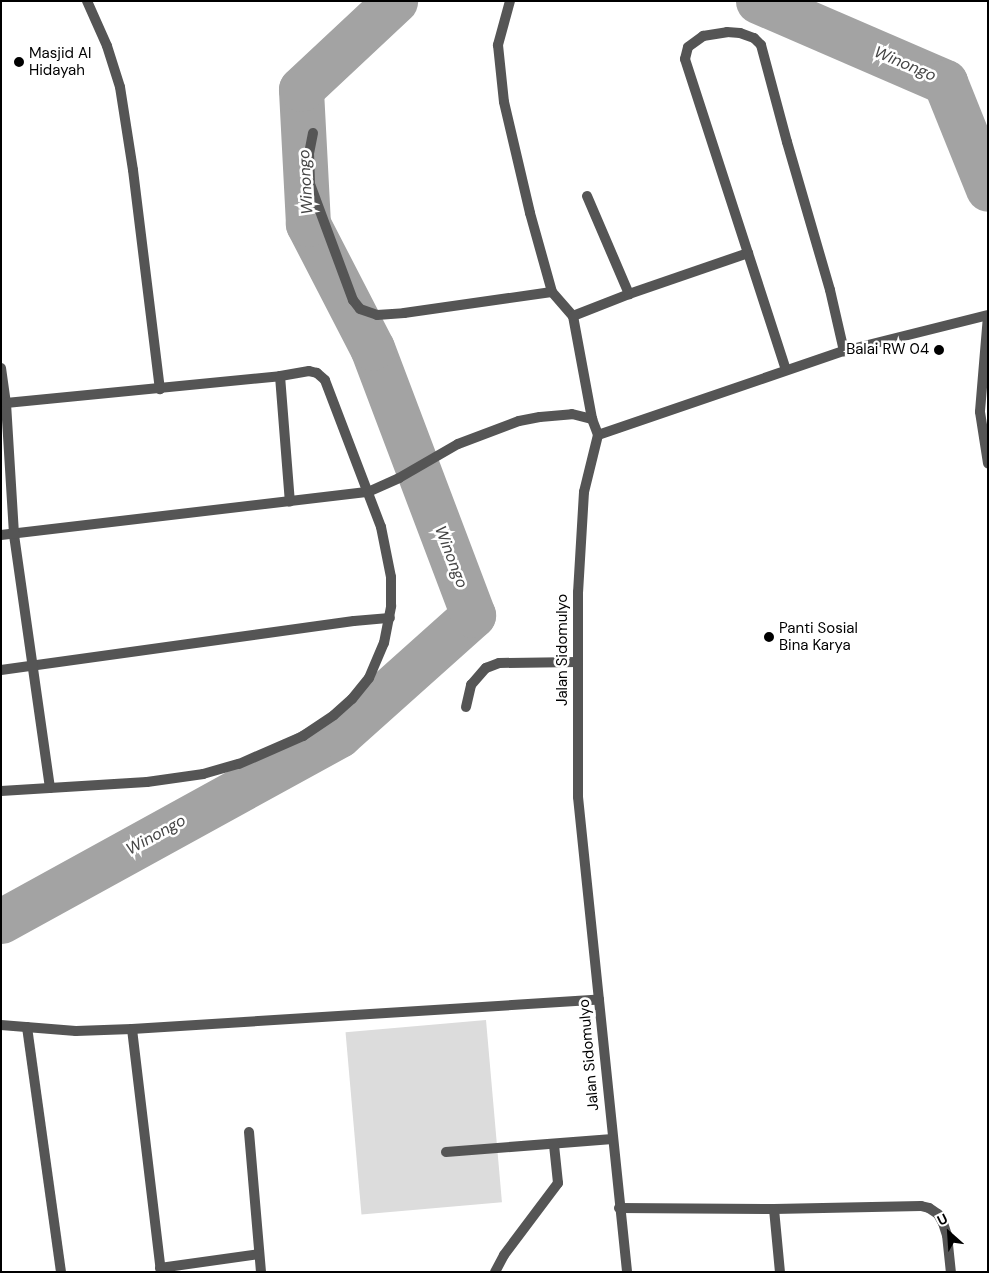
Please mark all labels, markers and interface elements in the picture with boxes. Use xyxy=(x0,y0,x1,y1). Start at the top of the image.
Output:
water label: Winongo xyxy=(871,42,939,86)
place label: Masjid Al Hidayah xyxy=(29,44,91,79)
marker: Masjid Al Hidayah xyxy=(13,56,25,68)
water label: Winongo xyxy=(295,149,317,215)
place label: Balai RW 04 xyxy=(846,341,929,359)
marker: Balai RW 04 xyxy=(933,344,945,356)
water label: Winongo xyxy=(430,523,472,591)
street label: Jalan Sidomulyo xyxy=(554,594,572,706)
place label: Panti Sosial Bina Karya xyxy=(779,619,858,654)
marker: Panti Sosial Bina Karya xyxy=(763,631,775,643)
water label: Winongo xyxy=(123,811,189,859)
street label: Jalan Sidomulyo xyxy=(575,998,603,1112)
north arrow xyxy=(924,1208,974,1258)
text: U xyxy=(934,1209,951,1230)

